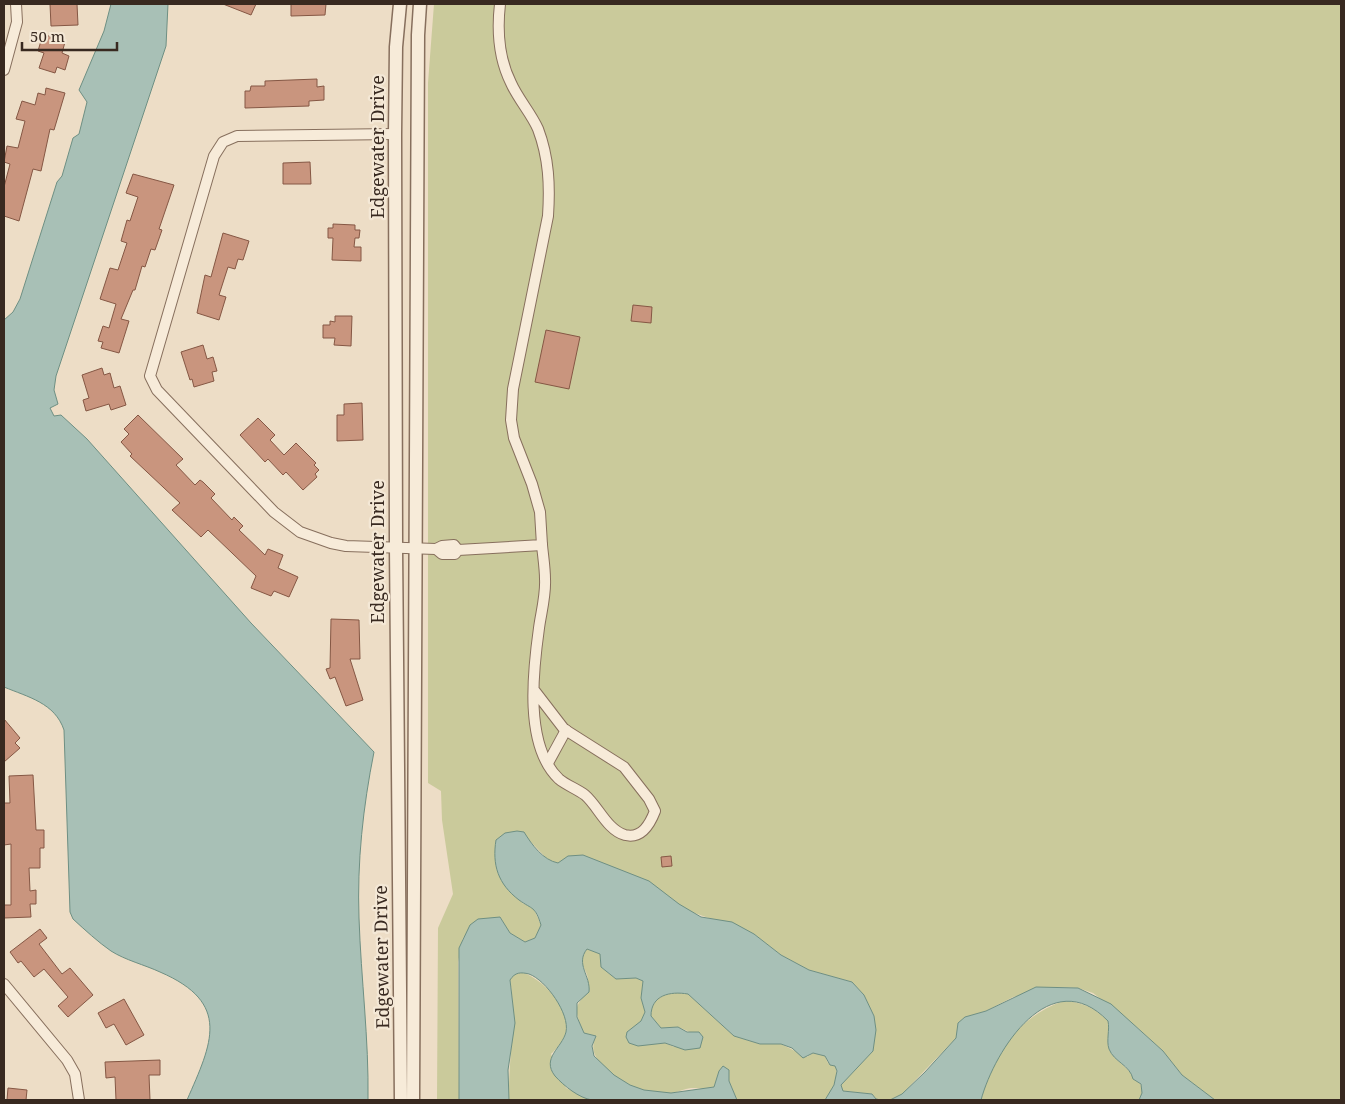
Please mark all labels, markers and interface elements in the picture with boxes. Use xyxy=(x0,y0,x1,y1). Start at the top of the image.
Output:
scale bar xyxy=(22,20,118,52)
text: 50 m xyxy=(30,26,65,46)
street label: Edgewater Drive xyxy=(365,75,389,219)
street label: Edgewater Drive xyxy=(365,480,389,624)
street label: Edgewater Drive xyxy=(368,885,394,1029)

